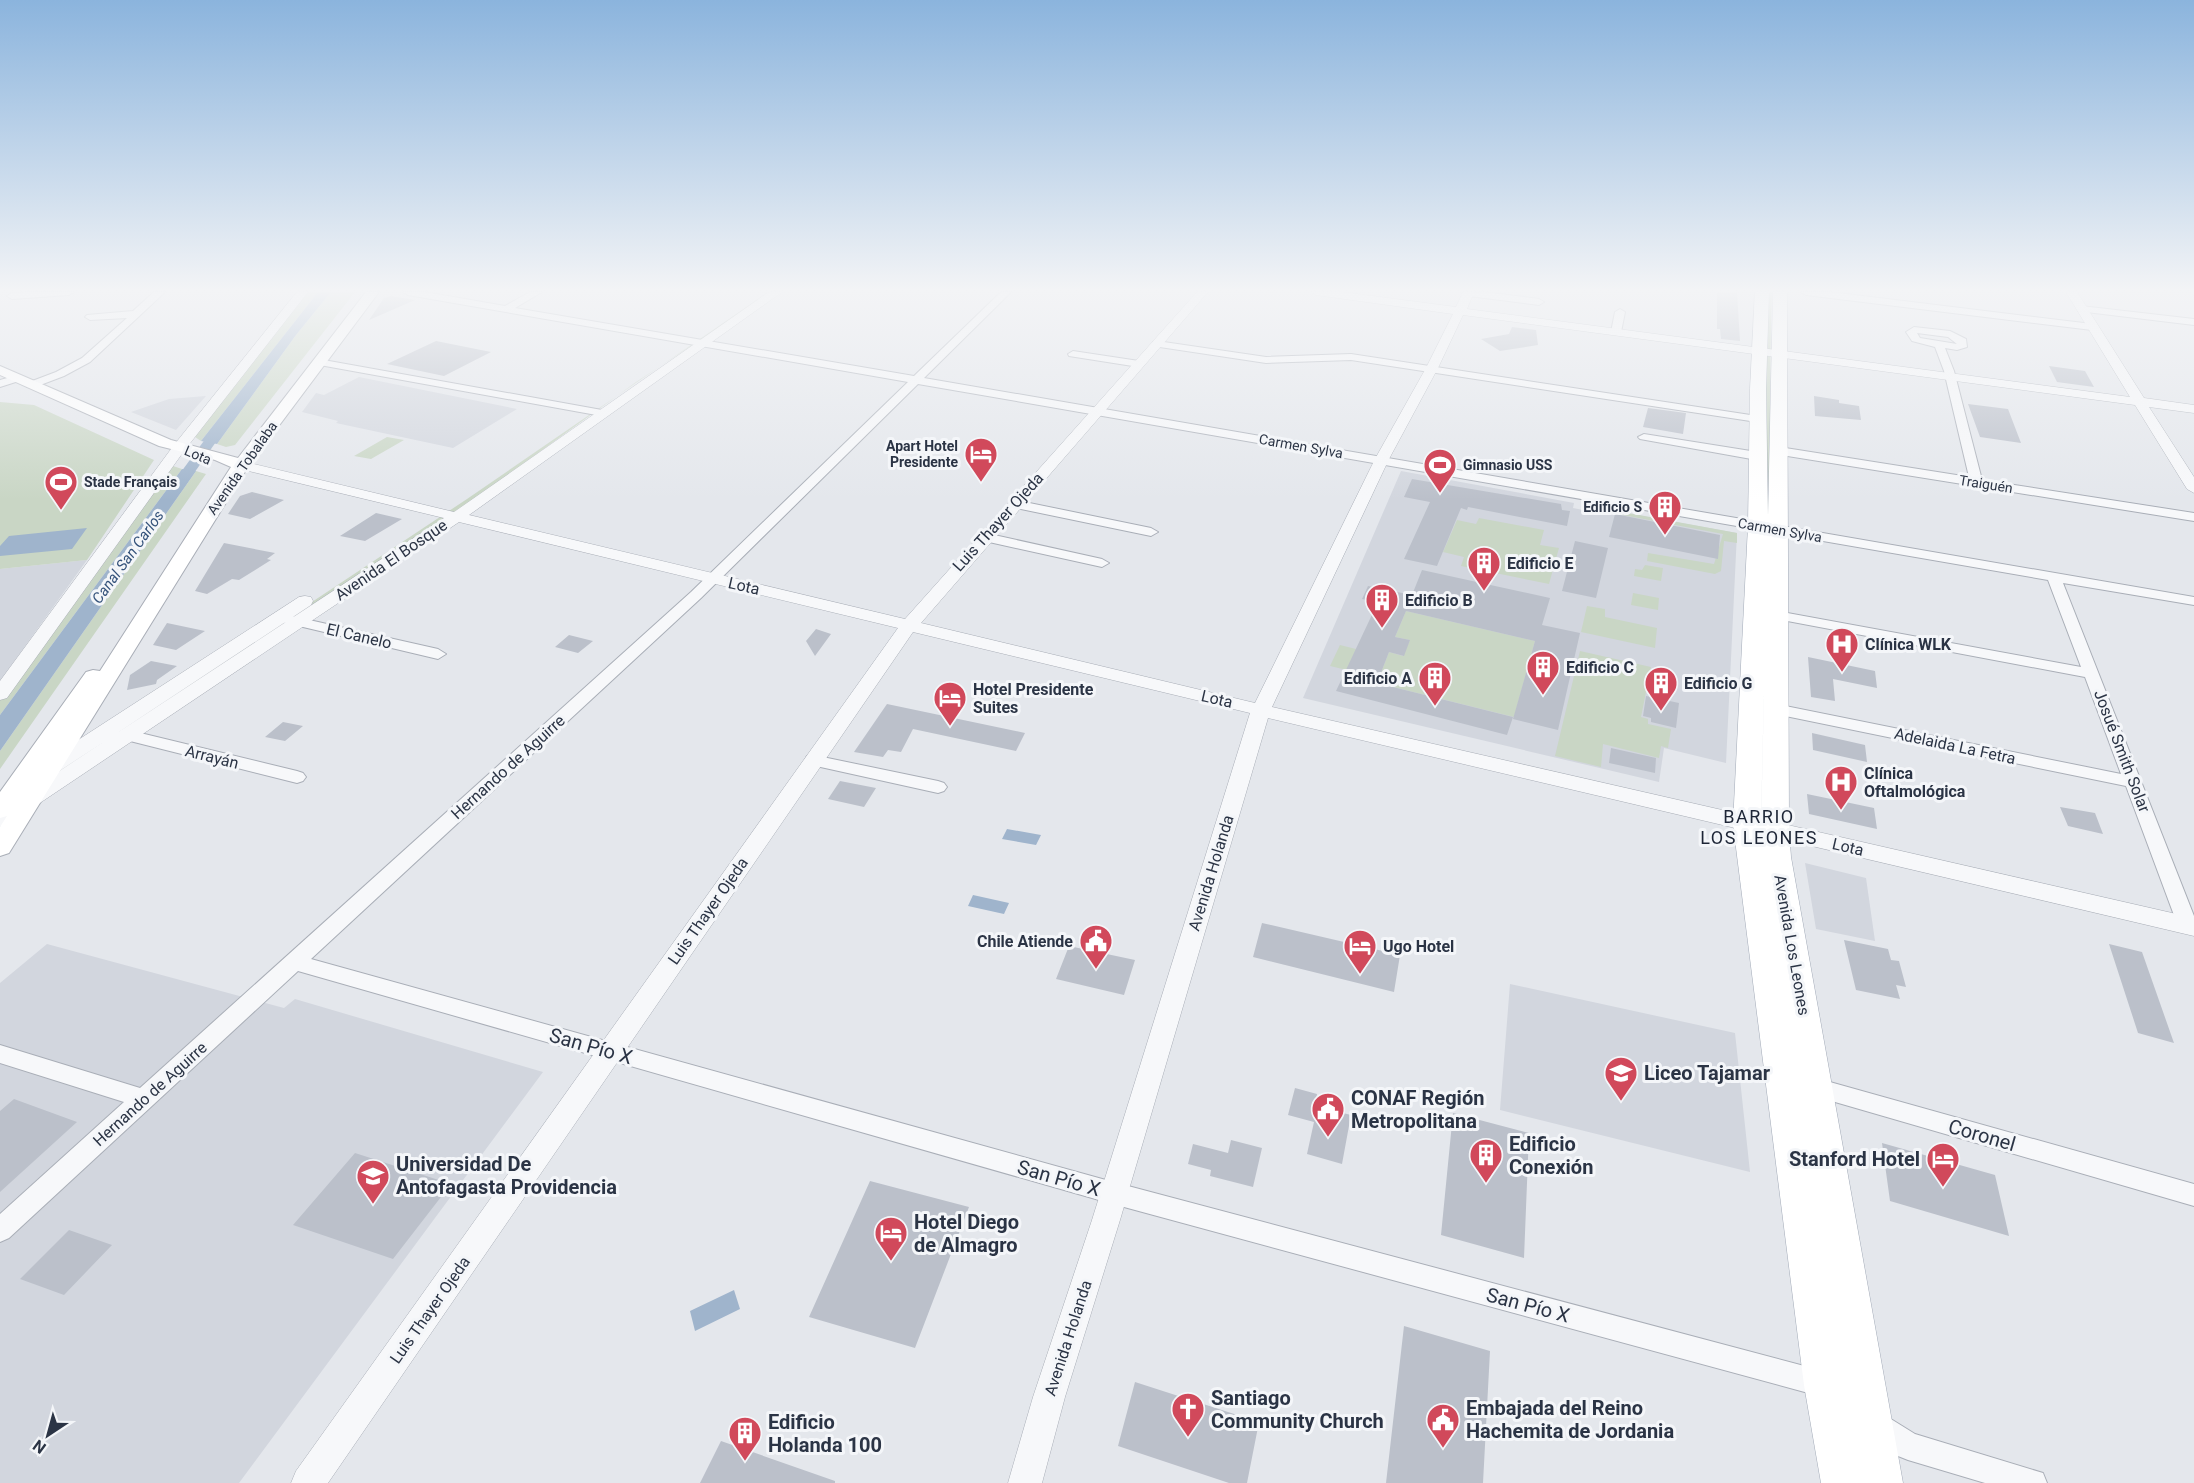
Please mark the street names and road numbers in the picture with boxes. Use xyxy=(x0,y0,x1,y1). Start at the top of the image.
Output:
street label: Avenida Tobalaba xyxy=(204,418,280,518)
street label: Carmen Sylva xyxy=(1258,431,1344,461)
street label: Lota xyxy=(182,442,214,468)
street label: Luis Thayer Ojeda xyxy=(949,469,1047,575)
street label: Traiguén xyxy=(1958,472,2014,496)
street label: Avenida El Bosque xyxy=(331,515,451,605)
street label: Carmen Sylva xyxy=(1737,515,1823,545)
street label: Lota xyxy=(726,573,762,599)
street label: El Canelo xyxy=(325,619,393,653)
street label: Lota xyxy=(1199,686,1235,712)
street label: Josué Smith Solar xyxy=(2090,687,2154,815)
street label: Hernando de Aguirre xyxy=(447,711,569,823)
street label: Adelaida La Fetra xyxy=(1893,724,2017,768)
street label: Arrayán xyxy=(183,741,241,773)
street label: Avenida Holanda xyxy=(1184,813,1238,933)
street label: Lota xyxy=(1830,834,1866,860)
street label: Luis Thayer Ojeda xyxy=(664,854,752,968)
street label: Avenida Los Leones xyxy=(1770,873,1814,1017)
street label: San Pío X xyxy=(547,1023,636,1069)
street label: Hernando de Aguirre xyxy=(89,1038,211,1150)
street label: Coronel xyxy=(1946,1114,2018,1156)
street label: San Pío X xyxy=(1015,1155,1104,1201)
street label: Luis Thayer Ojeda xyxy=(386,1253,474,1367)
street label: Avenida Holanda xyxy=(1040,1278,1096,1398)
street label: San Pío X xyxy=(1484,1282,1573,1328)

